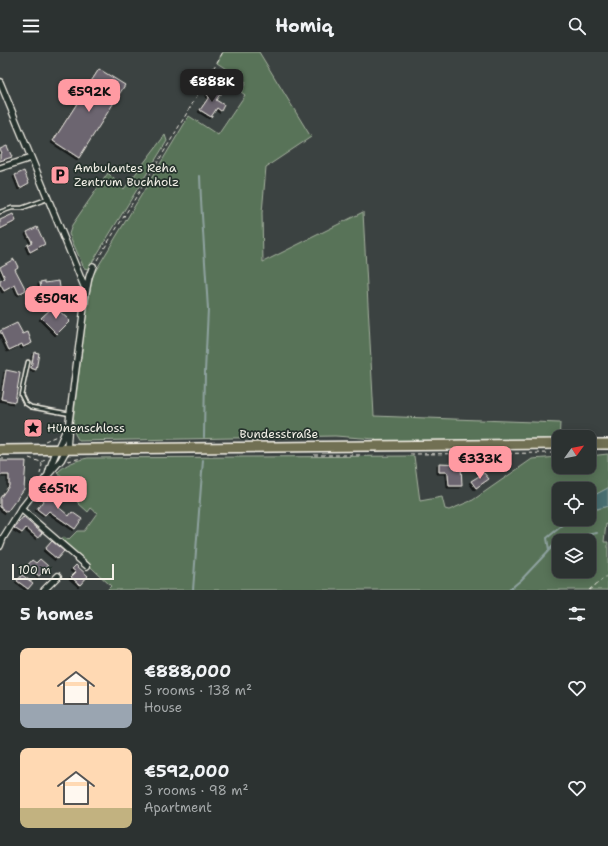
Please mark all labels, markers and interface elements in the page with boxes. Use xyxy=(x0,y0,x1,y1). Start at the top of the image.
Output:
text: Homiq xyxy=(275,14,333,38)
icon: menu xyxy=(20,15,42,37)
icon: search xyxy=(566,15,588,37)
pin: €888K xyxy=(184,69,240,103)
text: €888K xyxy=(189,73,235,90)
pin: €592K xyxy=(61,79,117,113)
text: €592K xyxy=(67,83,111,100)
place label: Ambulantes Reha Zentrum Buchholz xyxy=(74,160,179,190)
parking icon: Ambulantes Reha Zentrum Buchholz xyxy=(49,164,71,186)
pin: €509K xyxy=(28,286,84,320)
text: €509K xyxy=(34,290,78,307)
place icon: Hünenschloss xyxy=(22,417,44,439)
place label: Hünenschloss xyxy=(47,420,125,436)
street label: Bundesstraße xyxy=(240,426,319,442)
north arrow xyxy=(552,430,596,474)
map controls xyxy=(552,430,596,578)
pin: €333K xyxy=(452,446,508,480)
text: €333K xyxy=(458,450,502,467)
pin: €651K xyxy=(30,476,86,510)
text: €651K xyxy=(38,480,78,497)
button: locate xyxy=(552,482,596,526)
button: layers xyxy=(552,534,596,578)
scale bar xyxy=(12,562,114,581)
text: 100 m xyxy=(18,563,51,578)
text: 5 homes xyxy=(20,603,93,625)
icon: filters xyxy=(566,603,588,625)
text: €888,000 xyxy=(144,660,231,682)
icon: home xyxy=(52,664,100,712)
icon: heart xyxy=(566,677,588,699)
text: 5 rooms · 138 m² xyxy=(144,682,252,699)
text: House xyxy=(144,699,182,716)
text: €592,000 xyxy=(144,760,229,782)
icon: home xyxy=(52,764,100,812)
icon: heart xyxy=(566,777,588,799)
text: 3 rooms · 98 m² xyxy=(144,782,248,799)
text: Apartment xyxy=(144,799,212,816)

